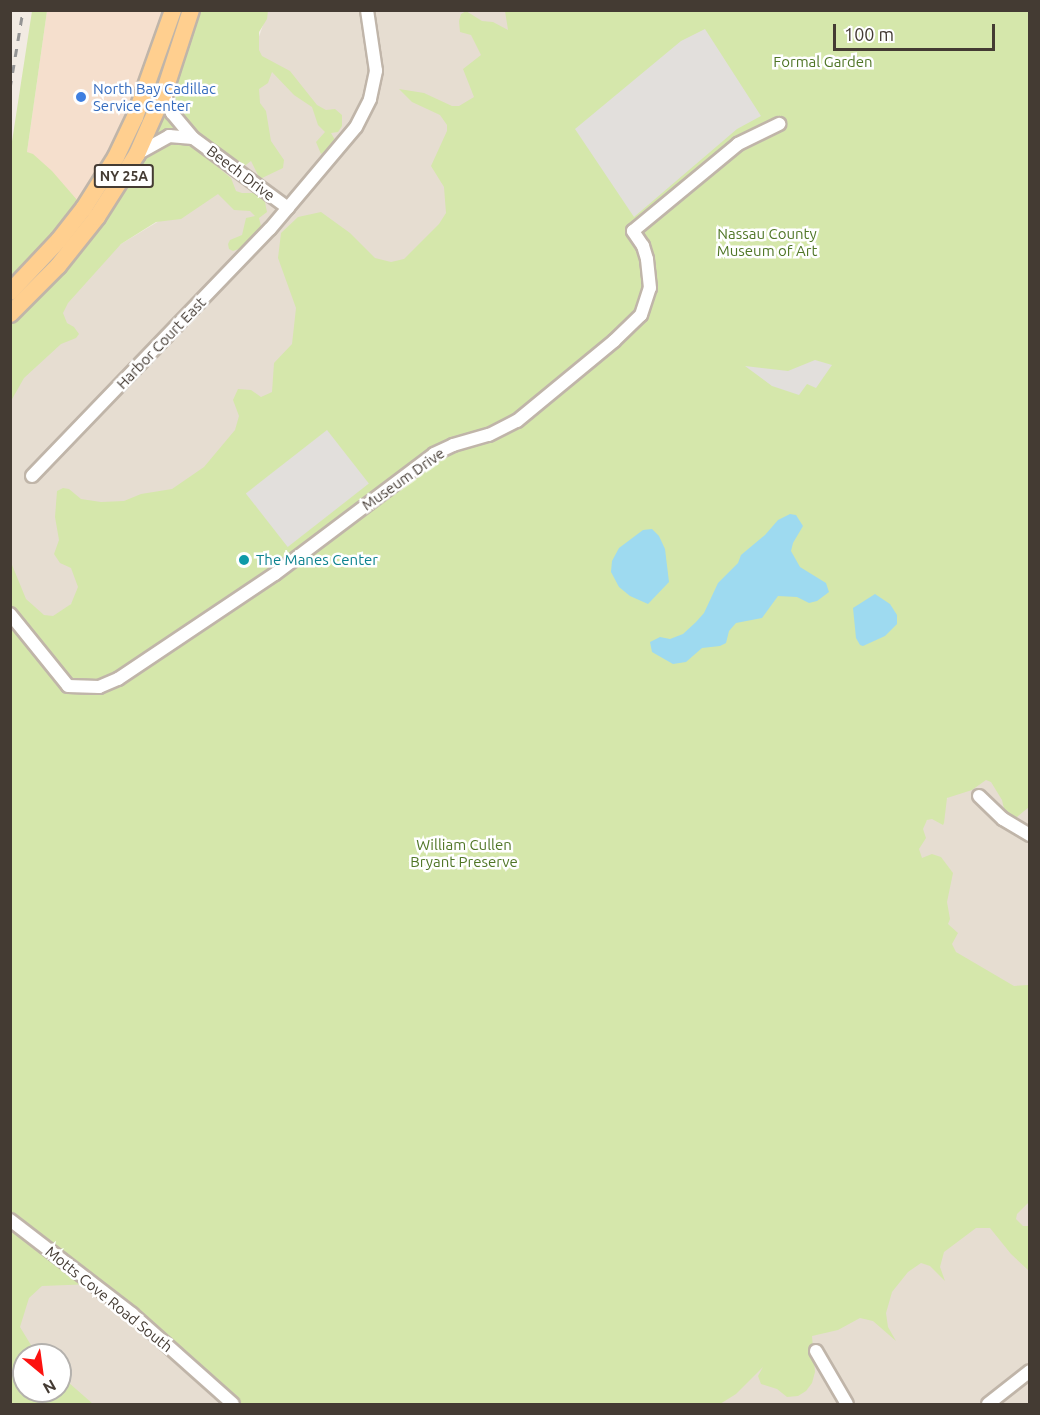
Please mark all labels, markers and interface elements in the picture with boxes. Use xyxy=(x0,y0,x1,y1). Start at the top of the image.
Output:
scale bar xyxy=(836,12,998,50)
text: 100 m xyxy=(844,24,894,44)
park label: Formal Garden xyxy=(773,53,873,71)
place label: North Bay Cadillac Service Center xyxy=(93,79,216,114)
marker: North Bay Cadillac Service Center xyxy=(74,90,88,104)
street label: Beech Drive xyxy=(203,142,279,204)
road number: NY 25A xyxy=(92,165,156,187)
park label: Nassau County Museum of Art xyxy=(717,224,817,259)
street label: Harbor Court East xyxy=(113,293,209,393)
street label: Museum Drive xyxy=(358,444,448,514)
place label: The Manes Center xyxy=(256,551,378,569)
marker: The Manes Center xyxy=(237,553,251,567)
park label: William Cullen Bryant Preserve xyxy=(410,835,518,870)
street label: Motts Cove Road South xyxy=(42,1242,176,1356)
north arrow xyxy=(12,1343,72,1403)
text: N xyxy=(40,1376,59,1398)

